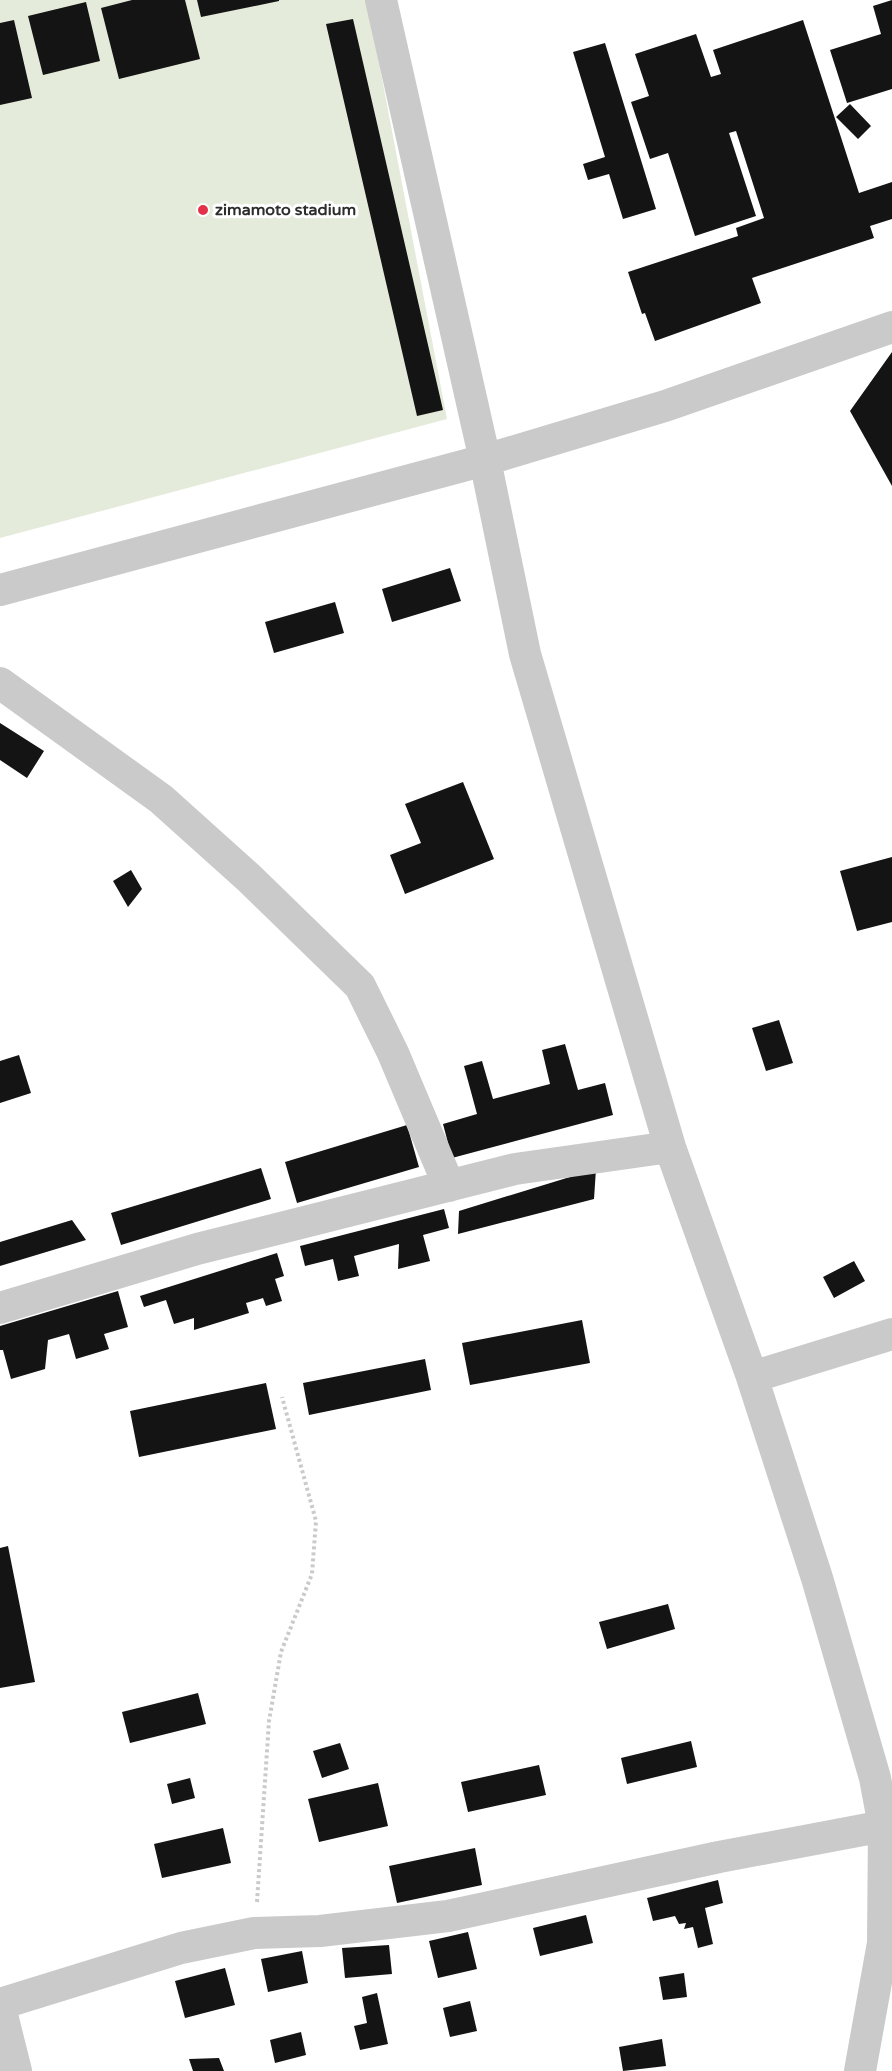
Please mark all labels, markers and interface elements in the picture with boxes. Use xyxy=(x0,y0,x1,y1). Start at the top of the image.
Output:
place label: zimamoto stadium xyxy=(215,200,356,220)
marker: zimamoto stadium xyxy=(196,203,210,217)

